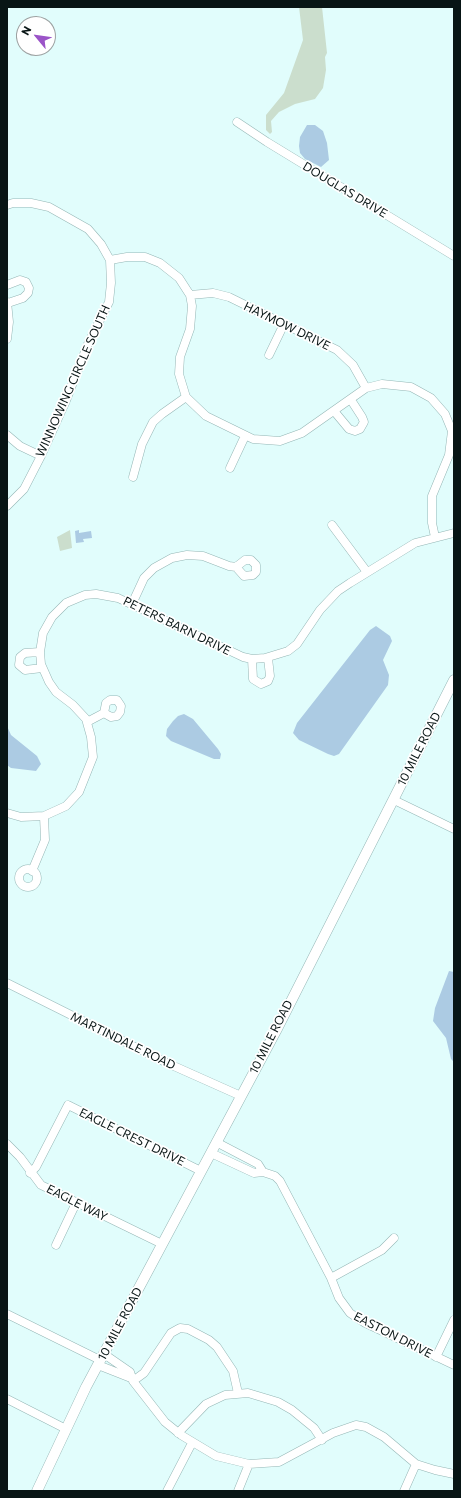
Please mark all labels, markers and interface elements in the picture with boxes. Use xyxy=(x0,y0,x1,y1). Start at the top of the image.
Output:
north arrow xyxy=(16,16,56,56)
text: N xyxy=(18,24,34,37)
street label: DOUGLAS DRIVE xyxy=(300,159,390,221)
street label: HAYMOW DRIVE xyxy=(241,299,333,353)
street label: WINNOWING CIRCLE SOUTH xyxy=(33,303,113,459)
street label: PETERS BARN DRIVE xyxy=(121,594,233,658)
street label: 10 MILE ROAD xyxy=(394,710,444,788)
street label: 10 MILE ROAD xyxy=(246,998,296,1076)
street label: MARTINDALE ROAD xyxy=(68,1009,178,1073)
street label: EAGLE CREST DRIVE xyxy=(77,1105,187,1169)
street label: EAGLE WAY xyxy=(44,1181,110,1225)
street label: 10 MILE ROAD xyxy=(95,1285,145,1363)
street label: EASTON DRIVE xyxy=(351,1309,435,1361)

